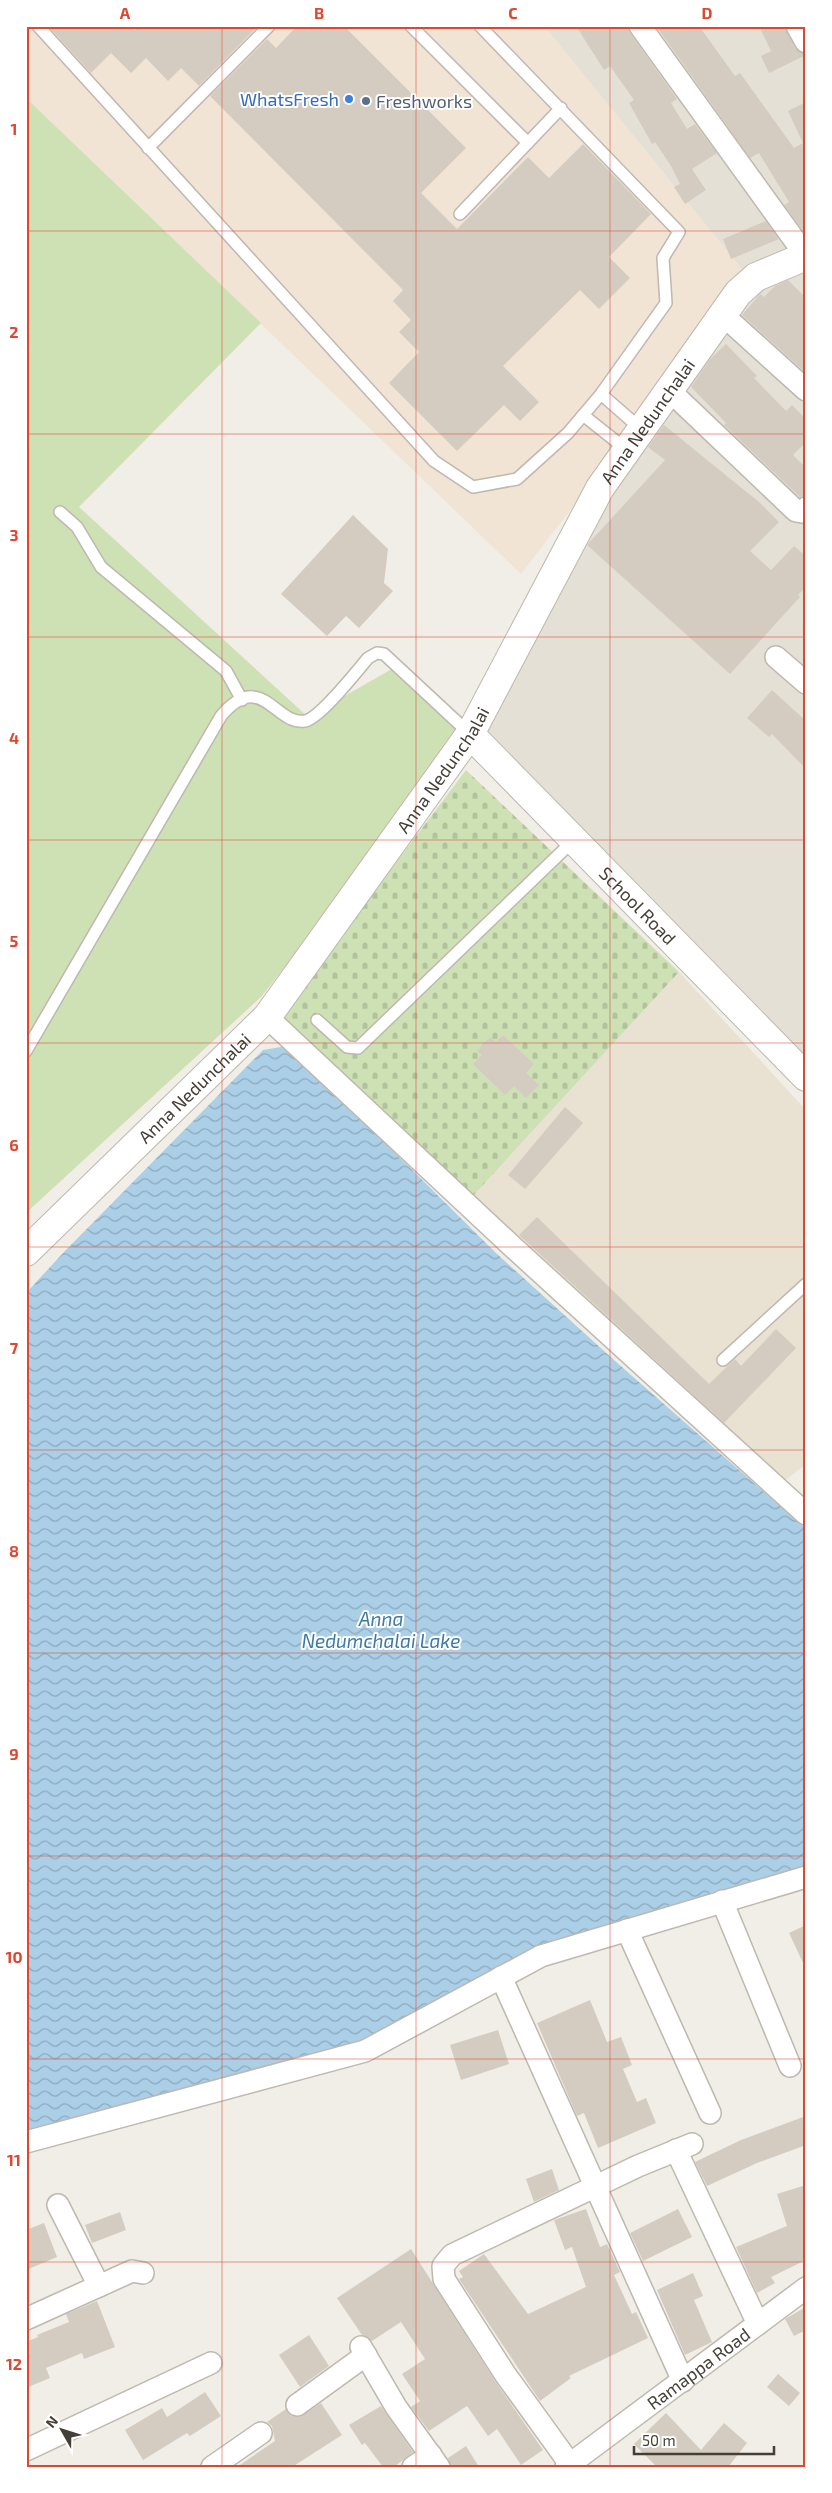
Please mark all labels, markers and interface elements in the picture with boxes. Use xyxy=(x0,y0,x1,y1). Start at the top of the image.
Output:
text: A xyxy=(120,3,131,22)
text: B xyxy=(314,3,324,22)
text: C xyxy=(508,3,518,22)
text: D xyxy=(702,3,713,22)
place label: WhatsFresh xyxy=(240,88,339,110)
place label: Freshworks xyxy=(376,90,472,112)
marker: WhatsFresh xyxy=(343,93,355,105)
marker: Freshworks xyxy=(360,95,372,107)
text: 1 xyxy=(11,119,17,138)
text: 2 xyxy=(9,322,19,341)
street label: Anna Nedunchalai xyxy=(595,354,699,488)
text: 3 xyxy=(9,525,19,544)
street label: Anna Nedunchalai xyxy=(392,703,493,837)
text: 4 xyxy=(9,728,19,747)
street label: School Road xyxy=(595,862,681,949)
text: 5 xyxy=(10,931,19,950)
street label: Anna Nedunchalai xyxy=(133,1028,255,1148)
text: 6 xyxy=(9,1135,19,1154)
text: 7 xyxy=(10,1338,19,1357)
text: 8 xyxy=(9,1541,19,1560)
water label: Anna Nedumchalai Lake xyxy=(302,1607,460,1652)
text: 9 xyxy=(9,1744,19,1763)
text: 10 xyxy=(5,1947,23,1966)
text: 11 xyxy=(7,2150,21,2169)
street label: Ramappa Road xyxy=(642,2323,754,2414)
text: 12 xyxy=(6,2354,22,2373)
north arrow xyxy=(38,2406,88,2456)
text: N xyxy=(42,2412,61,2431)
scale bar xyxy=(634,2423,774,2455)
text: 50 m xyxy=(642,2431,676,2449)

